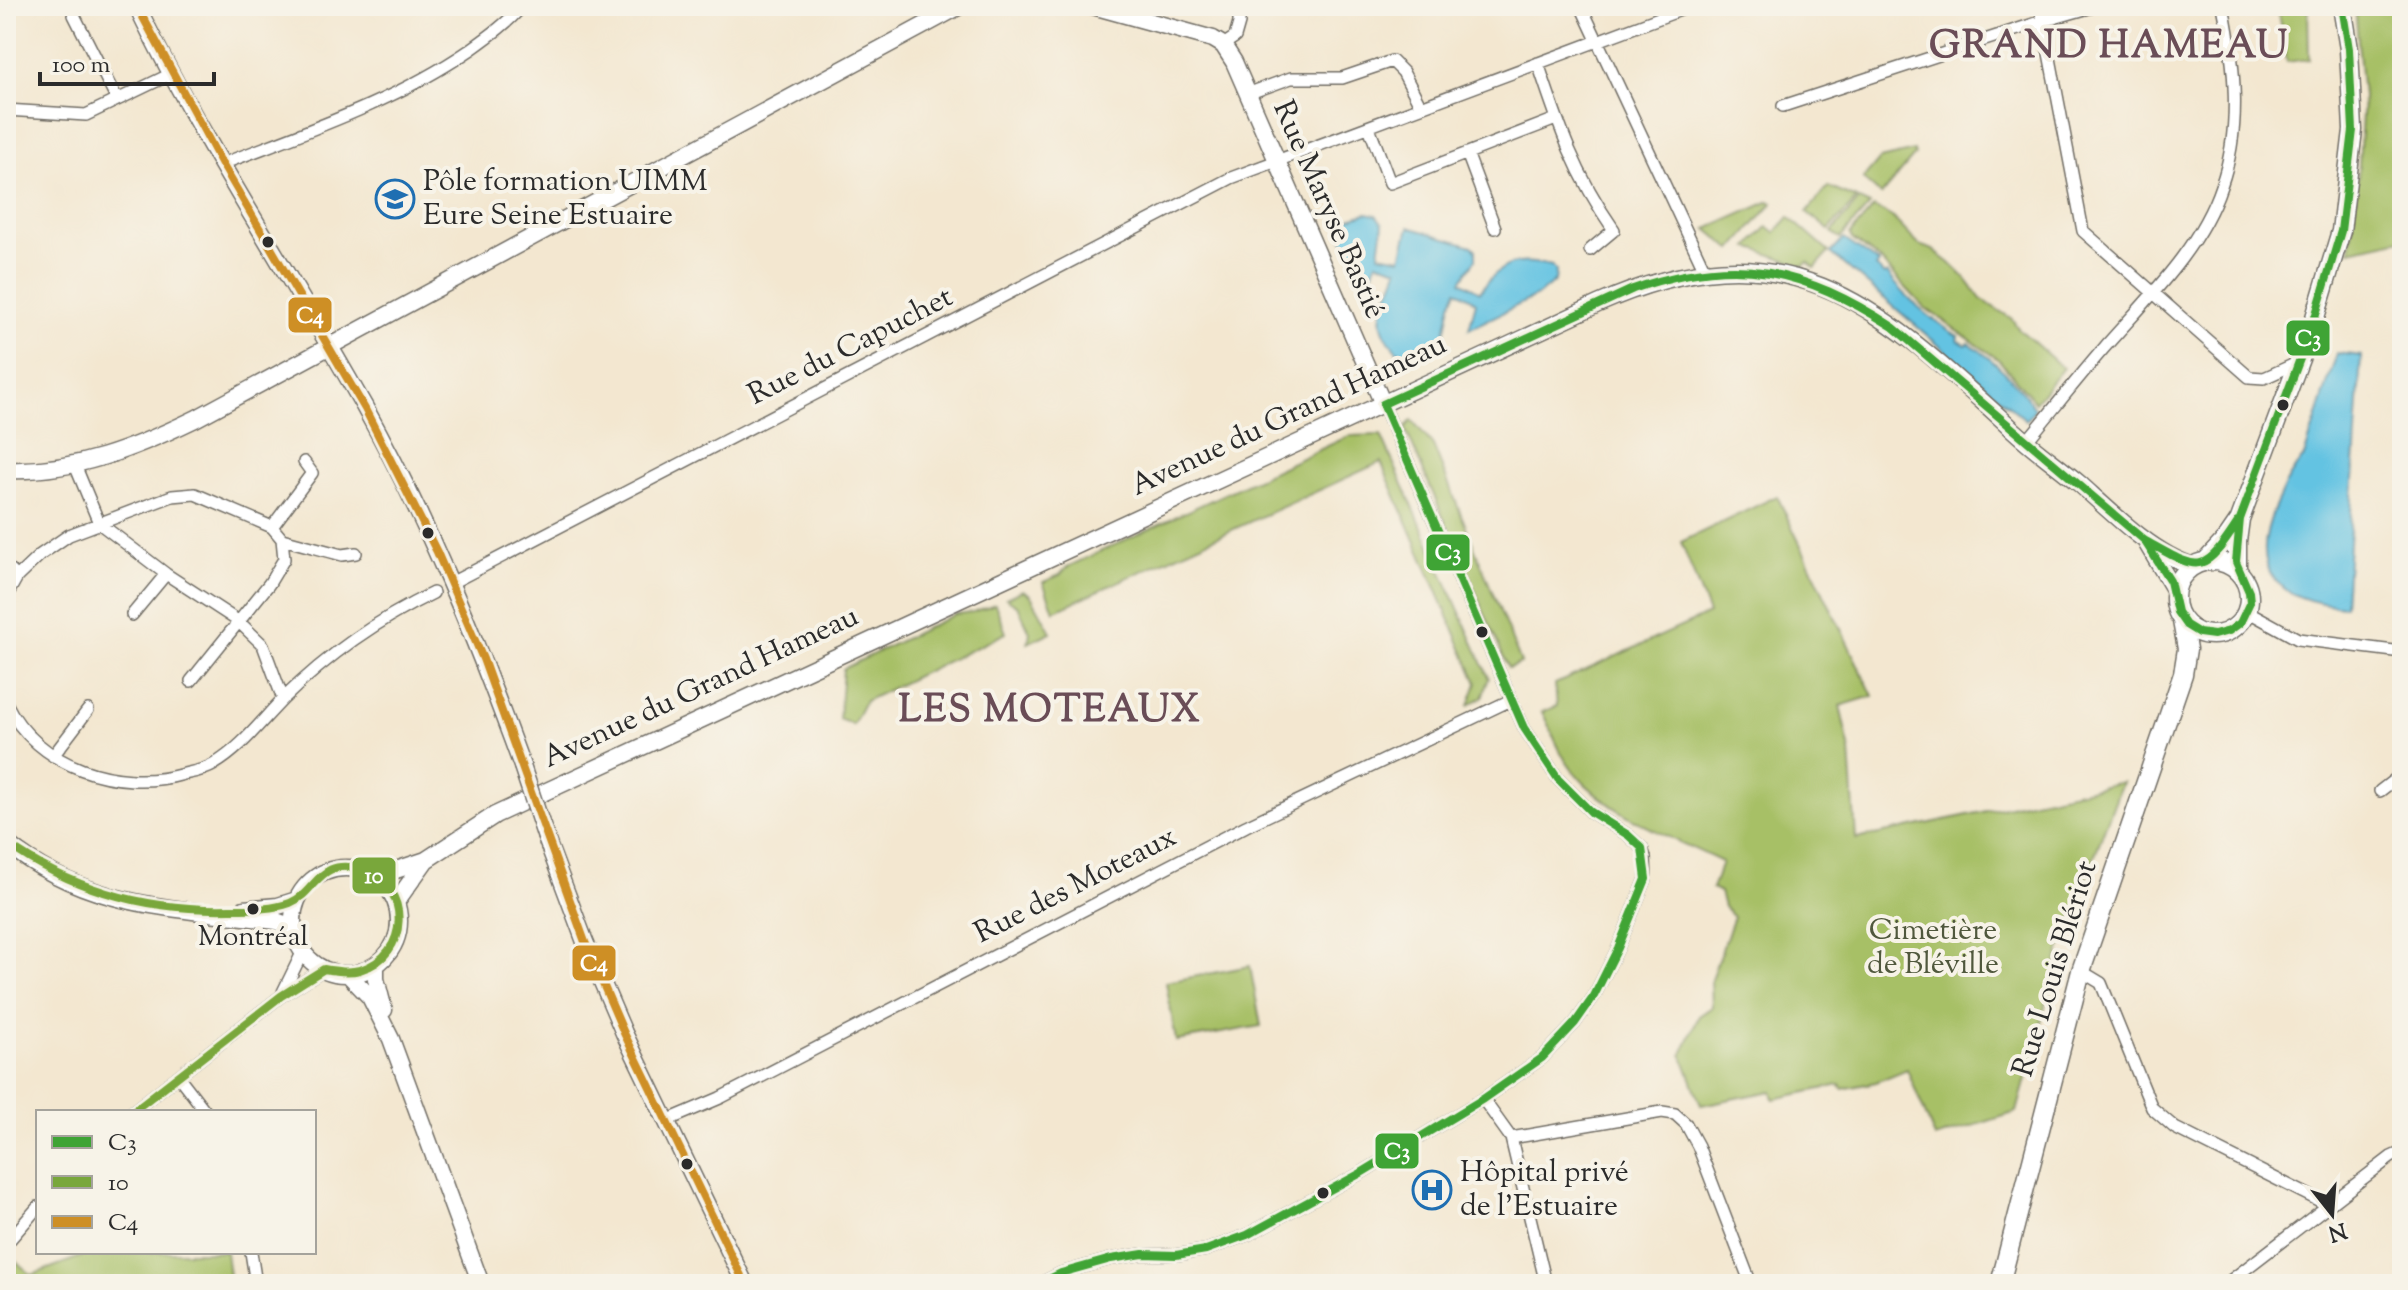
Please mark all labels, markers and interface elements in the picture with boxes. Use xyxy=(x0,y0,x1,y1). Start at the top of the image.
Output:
district label: GRAND HAMEAU xyxy=(1929,21,2289,75)
scale bar xyxy=(40,36,214,86)
text: 100 m xyxy=(52,49,110,83)
street label: Rue Maryse Bastié xyxy=(1261,94,1395,326)
place label: Pôle formation UIMM Eure Seine Estuaire xyxy=(423,161,708,238)
school or university icon: Pôle formation UIMM Eure Seine Estuaire xyxy=(374,178,416,220)
unlabelled marker xyxy=(260,234,276,250)
street label: Rue du Capuchet xyxy=(741,277,961,417)
line badge: C4 xyxy=(287,296,333,334)
text: C4 xyxy=(296,302,324,334)
line badge: C3 xyxy=(2285,319,2331,357)
street label: Avenue du Grand Hameau xyxy=(1124,324,1454,508)
text: C3 xyxy=(2295,325,2321,357)
unlabelled marker xyxy=(2275,397,2291,413)
unlabelled marker xyxy=(420,525,436,541)
line badge: C3 xyxy=(1425,533,1471,572)
text: C3 xyxy=(1435,539,1461,571)
street label: Avenue du Grand Hameau xyxy=(536,596,866,780)
unlabelled marker xyxy=(1474,624,1490,640)
district label: LES MOTEAUX xyxy=(898,685,1202,739)
street label: Rue des Moteaux xyxy=(967,816,1185,956)
line badge: 10 xyxy=(351,856,397,895)
street label: Rue Louis Blériot xyxy=(2003,856,2109,1082)
text: 10 xyxy=(365,862,384,894)
marker: Montréal xyxy=(245,901,261,917)
park label: Cimetière de Bléville xyxy=(1867,910,1999,987)
place label: Montréal xyxy=(198,918,309,958)
line badge: C4 xyxy=(571,944,617,982)
text: C4 xyxy=(580,950,608,982)
legend xyxy=(36,1110,316,1254)
text: C3 xyxy=(108,1127,137,1161)
line badge: C3 xyxy=(1374,1132,1420,1170)
text: C3 xyxy=(1384,1138,1410,1170)
place label: Hôpital privé de l'Estuaire xyxy=(1460,1152,1629,1229)
unlabelled marker xyxy=(679,1156,695,1172)
text: 10 xyxy=(108,1167,129,1201)
hospital icon: Hôpital privé de l'Estuaire xyxy=(1411,1169,1453,1211)
north arrow xyxy=(2292,1174,2372,1254)
unlabelled marker xyxy=(1315,1185,1331,1201)
text: C4 xyxy=(108,1207,138,1241)
text: N xyxy=(2323,1212,2350,1248)

